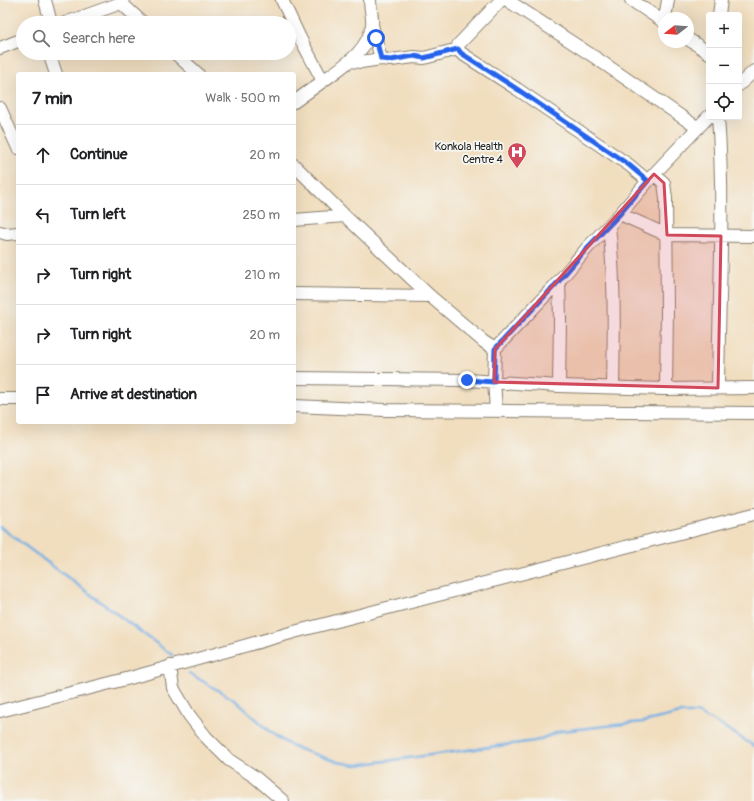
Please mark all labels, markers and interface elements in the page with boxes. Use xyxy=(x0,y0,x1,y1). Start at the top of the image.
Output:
north arrow xyxy=(658,12,694,48)
map controls xyxy=(706,12,742,120)
button: + xyxy=(706,12,742,48)
search box xyxy=(16,16,296,60)
icon: search xyxy=(30,27,52,49)
text: Search here xyxy=(62,29,135,48)
route start xyxy=(367,29,385,47)
button: − xyxy=(706,48,742,84)
button: locate xyxy=(706,84,742,120)
text: 7 min xyxy=(32,88,72,109)
text: Walk · 500 m xyxy=(205,90,280,106)
place label: Konkola Health Centre 4 xyxy=(434,140,504,166)
hospital icon: Konkola Health Centre 4 xyxy=(506,141,528,169)
icon: ahead xyxy=(32,144,54,166)
text: Continue xyxy=(70,145,128,164)
text: 20 m xyxy=(249,147,280,163)
icon: left xyxy=(32,204,54,226)
text: Turn left xyxy=(70,205,126,224)
text: 250 m xyxy=(242,207,280,223)
icon: right xyxy=(32,264,54,286)
text: Turn right xyxy=(70,265,131,284)
text: 210 m xyxy=(244,267,280,283)
icon: right xyxy=(32,324,54,346)
text: Turn right xyxy=(70,325,131,344)
text: 20 m xyxy=(249,327,280,343)
route end xyxy=(458,371,476,389)
icon: arrive xyxy=(32,384,54,406)
text: Arrive at destination xyxy=(70,385,197,404)

